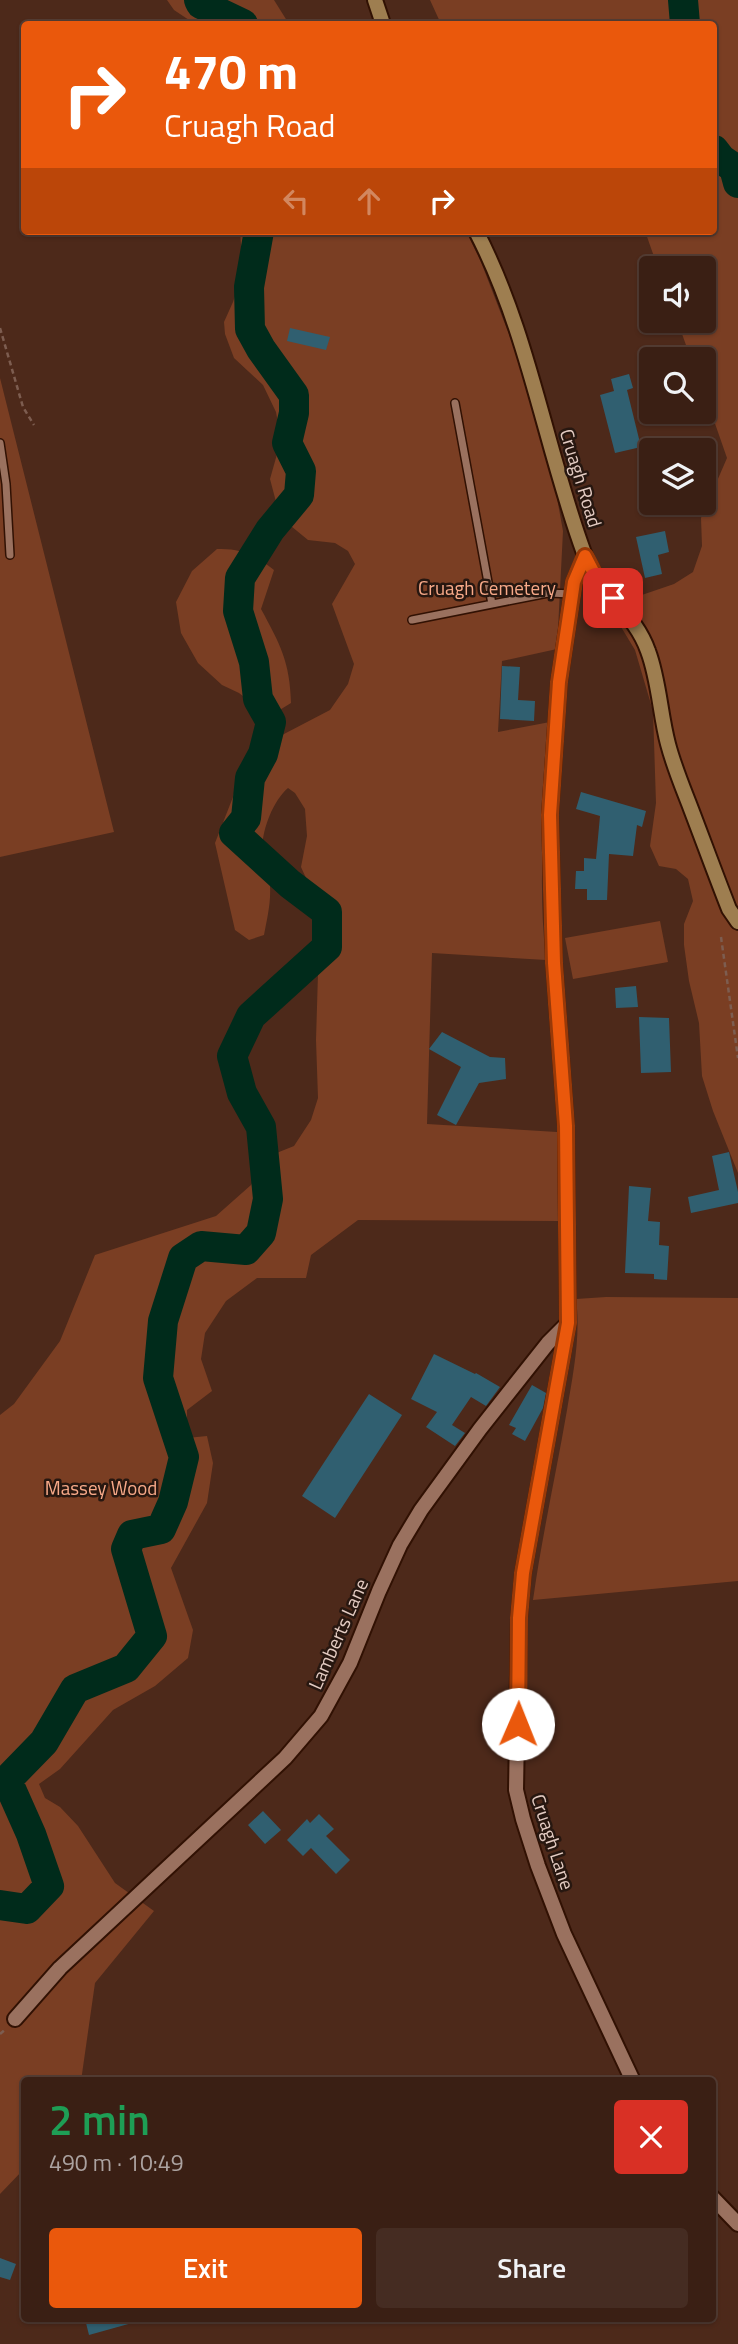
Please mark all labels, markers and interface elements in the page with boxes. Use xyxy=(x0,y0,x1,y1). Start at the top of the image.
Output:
text: 470 m xyxy=(164,33,298,108)
icon: right xyxy=(49,49,140,140)
text: Cruagh Road xyxy=(164,101,335,149)
icon: left xyxy=(277,182,315,220)
icon: ahead xyxy=(350,182,388,220)
icon: right xyxy=(423,182,461,220)
map controls xyxy=(639,256,716,515)
button: sound xyxy=(639,256,716,333)
button: search xyxy=(639,347,716,424)
street label: Cruagh Road xyxy=(553,425,610,531)
button: layers xyxy=(639,438,716,515)
pin xyxy=(583,568,643,628)
park label: Cruagh Cemetery xyxy=(418,573,556,602)
icon: arrive xyxy=(594,579,632,617)
park label: Massey Wood xyxy=(45,1473,157,1502)
street label: Lamberts Lane xyxy=(300,1574,375,1694)
position arrow xyxy=(481,1687,555,1761)
street label: Cruagh Lane xyxy=(524,1790,583,1893)
text: 2 min xyxy=(49,2087,150,2151)
button: close xyxy=(614,2100,688,2174)
text: 490 m · 10:49 xyxy=(49,2145,184,2180)
button: Exit xyxy=(49,2228,362,2308)
button: Share xyxy=(376,2228,688,2308)

